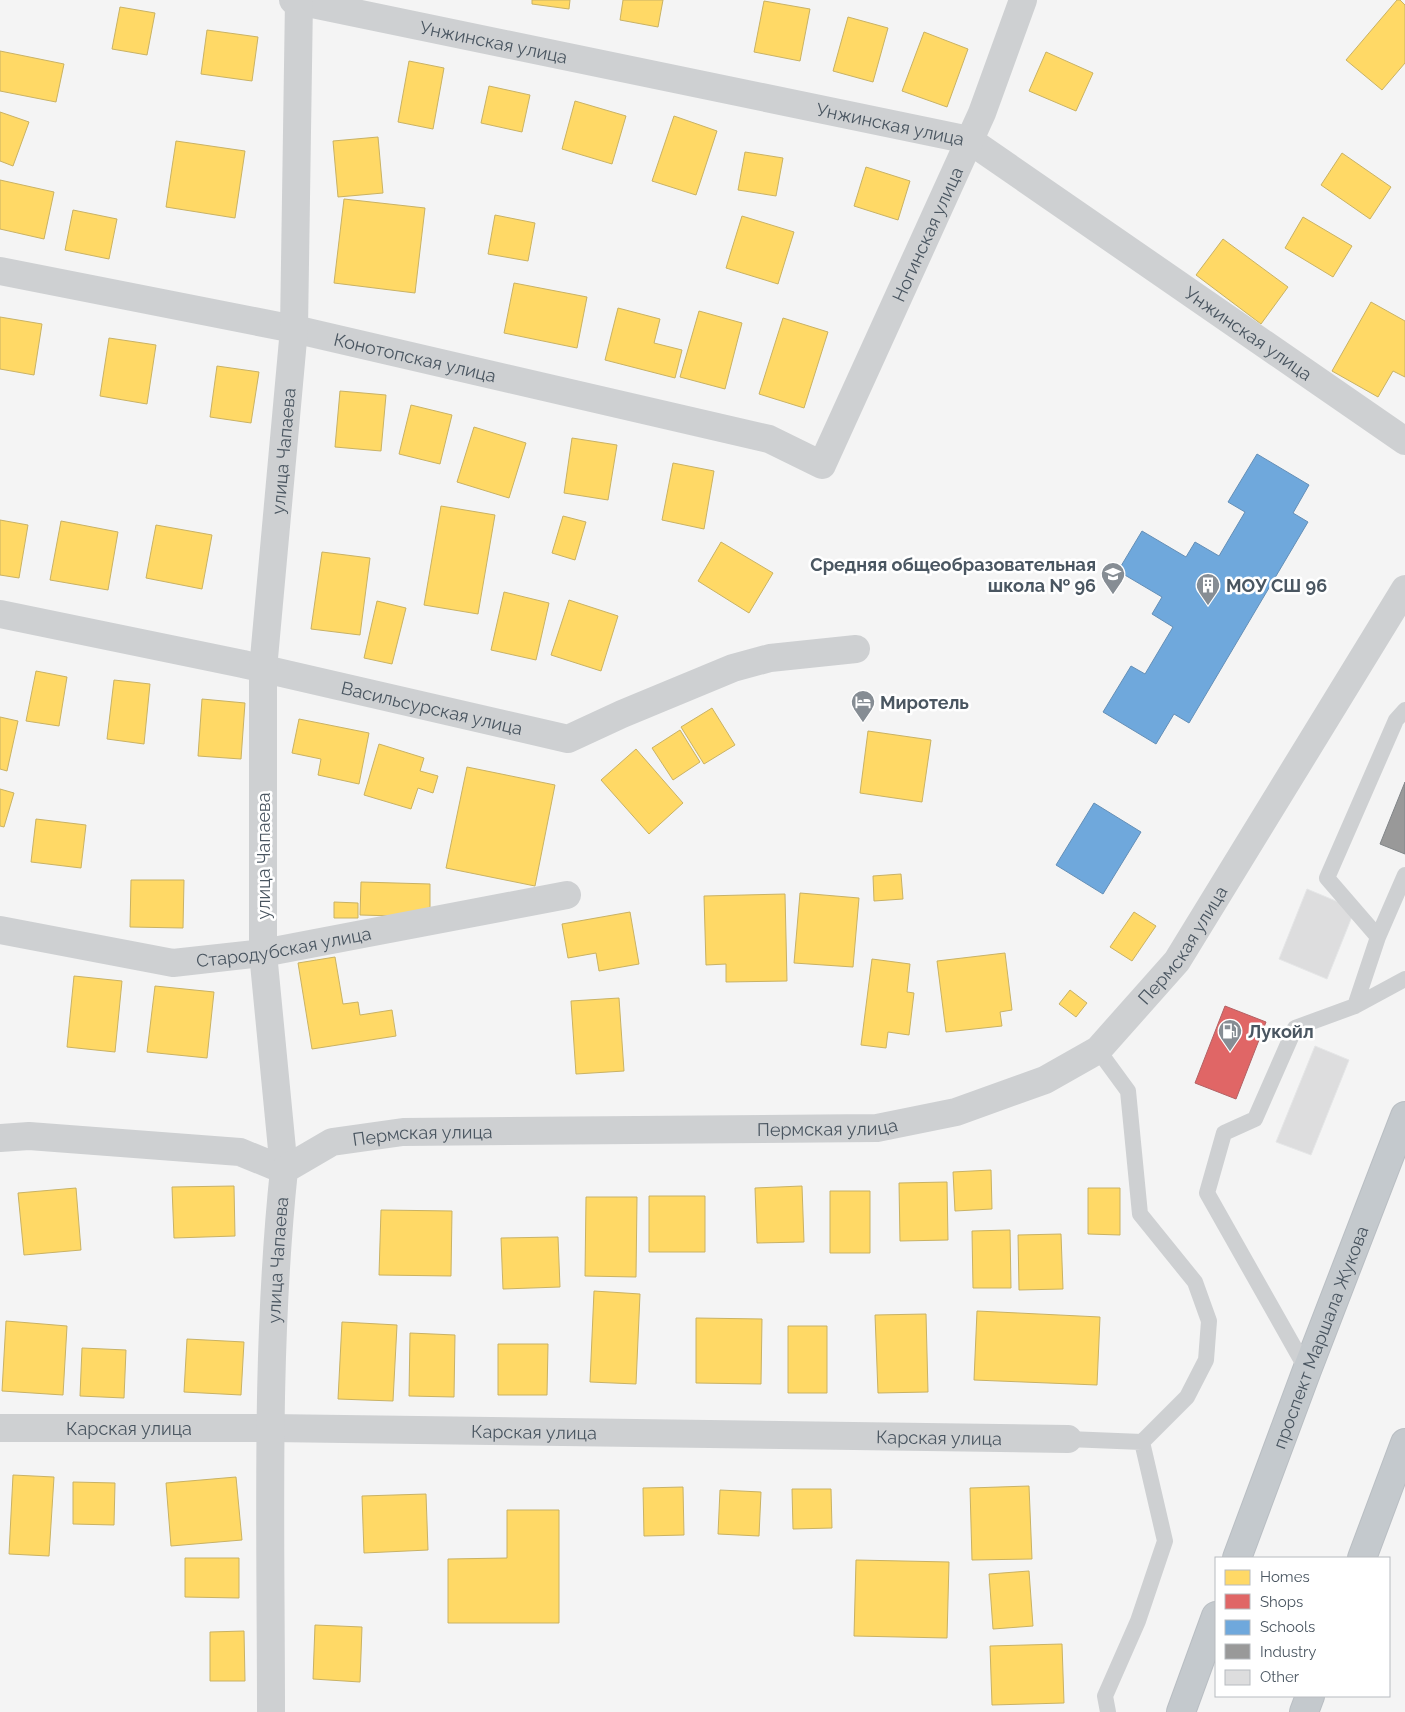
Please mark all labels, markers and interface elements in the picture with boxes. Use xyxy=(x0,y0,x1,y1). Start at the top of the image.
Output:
street label: Унжинская улица xyxy=(418,16,570,67)
street label: Унжинская улица xyxy=(815,98,966,149)
street label: Ногинская улица xyxy=(887,163,967,305)
street label: Унжинская улица xyxy=(1181,282,1316,384)
street label: Конотопская улица xyxy=(332,328,498,386)
street label: улица Чапаева xyxy=(267,387,299,515)
place label: Средняя общеобразовательная школа № 96 xyxy=(810,554,1096,596)
school or university icon: Средняя общеобразовательная школа № 96 xyxy=(1100,561,1126,595)
building icon: МОУ СШ 96 xyxy=(1195,572,1221,606)
place label: МОУ СШ 96 xyxy=(1226,575,1327,596)
street label: Васильсурская улица xyxy=(339,677,525,739)
hotel icon: Миротель xyxy=(850,689,876,723)
place label: Миротель xyxy=(880,692,969,713)
street label: улица Чапаева xyxy=(253,793,274,919)
street label: Пермская улица xyxy=(1133,882,1231,1008)
street label: Стародубская улица xyxy=(195,922,373,971)
fuel station icon: Лукойл xyxy=(1217,1018,1243,1052)
place label: Лукойл xyxy=(1248,1021,1314,1042)
street label: Пермская улица xyxy=(757,1114,899,1140)
street label: Пермская улица xyxy=(351,1121,493,1150)
street label: улица Чапаева xyxy=(263,1196,292,1324)
street label: проспект Маршала Жукова xyxy=(1268,1223,1372,1451)
street label: Карская улица xyxy=(66,1418,192,1439)
street label: Карская улица xyxy=(471,1420,597,1443)
street label: Карская улица xyxy=(876,1426,1002,1449)
legend xyxy=(1215,1557,1390,1697)
text: Homes xyxy=(1260,1568,1310,1586)
text: Shops xyxy=(1260,1593,1303,1611)
text: Schools xyxy=(1260,1618,1315,1636)
text: Industry xyxy=(1260,1643,1316,1661)
text: Other xyxy=(1260,1668,1300,1686)

